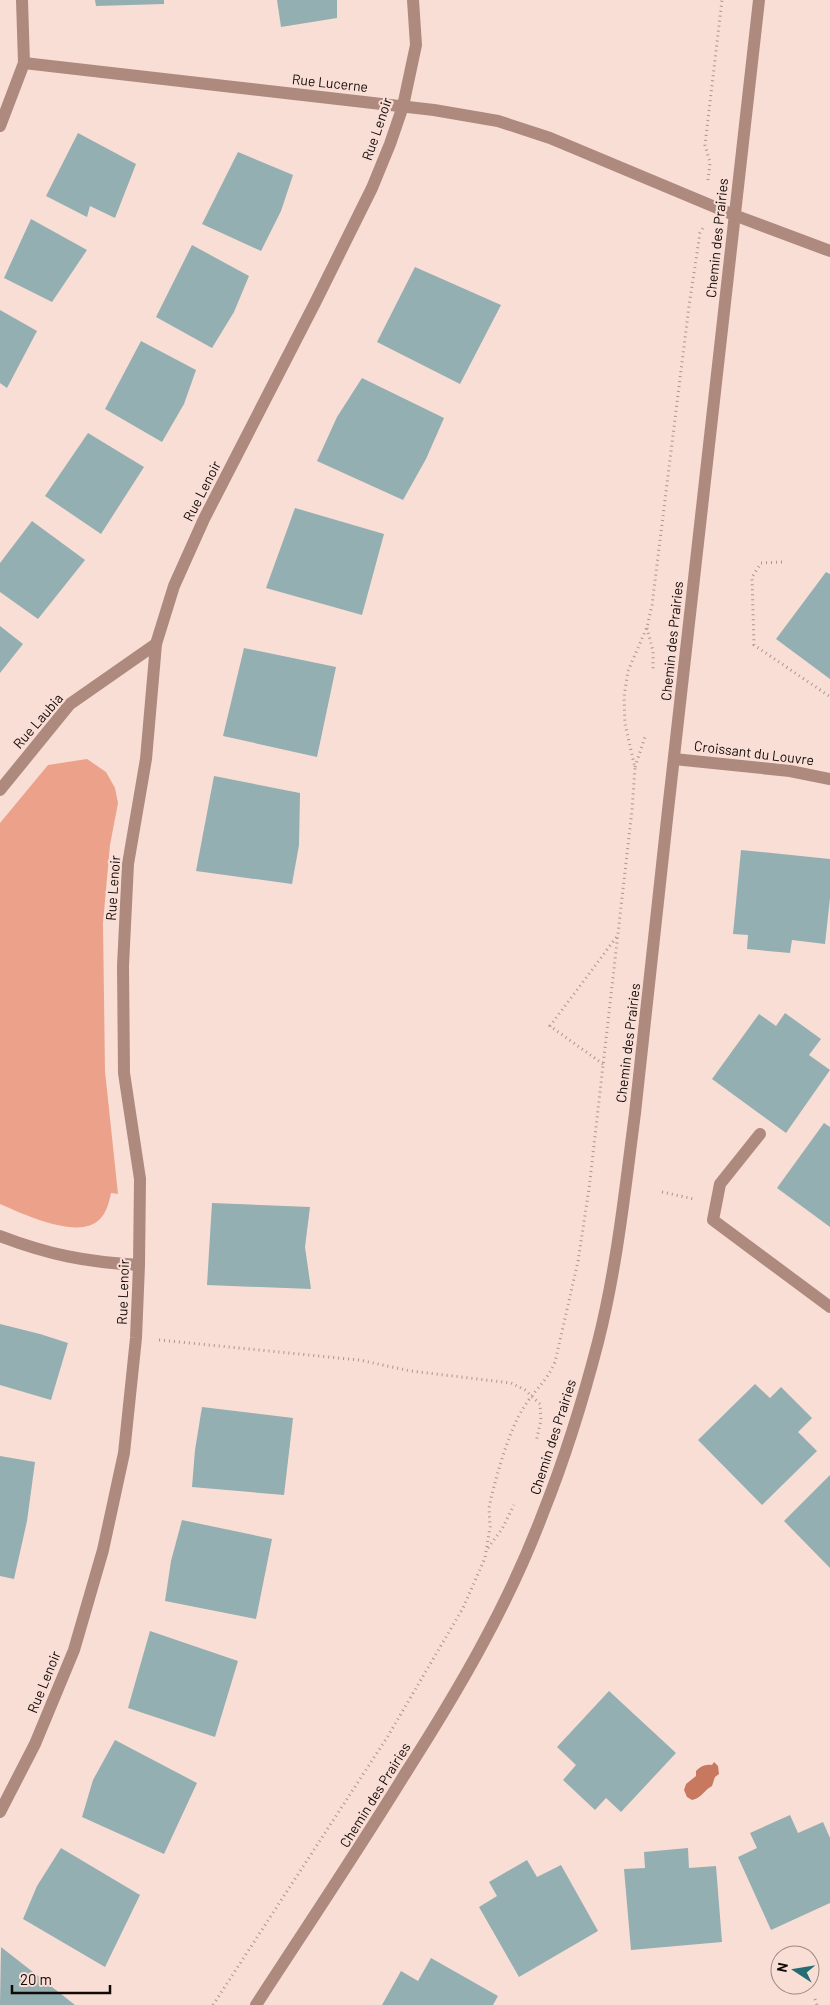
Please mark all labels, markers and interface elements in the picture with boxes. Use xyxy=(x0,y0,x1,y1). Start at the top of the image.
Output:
street label: Rue Lucerne xyxy=(291,70,369,95)
street label: Rue Lenoir xyxy=(358,95,395,163)
street label: Chemin des Prairies xyxy=(702,177,731,299)
street label: Rue Lenoir xyxy=(179,458,224,524)
street label: Chemin des Prairies xyxy=(657,580,686,702)
street label: Rue Laubia xyxy=(9,690,66,752)
street label: Croissant du Louvre xyxy=(693,737,815,768)
street label: Rue Lenoir xyxy=(102,855,123,921)
street label: Chemin des Prairies xyxy=(612,982,643,1104)
street label: Rue Lenoir xyxy=(113,1259,132,1325)
street label: Chemin des Prairies xyxy=(526,1377,579,1497)
street label: Rue Lenoir xyxy=(23,1648,64,1715)
street label: Chemin des Prairies xyxy=(336,1739,414,1850)
north arrow xyxy=(770,1945,820,1995)
text: N xyxy=(773,1961,791,1974)
scale bar xyxy=(12,1962,110,1994)
text: 20 m xyxy=(20,1970,52,1988)

